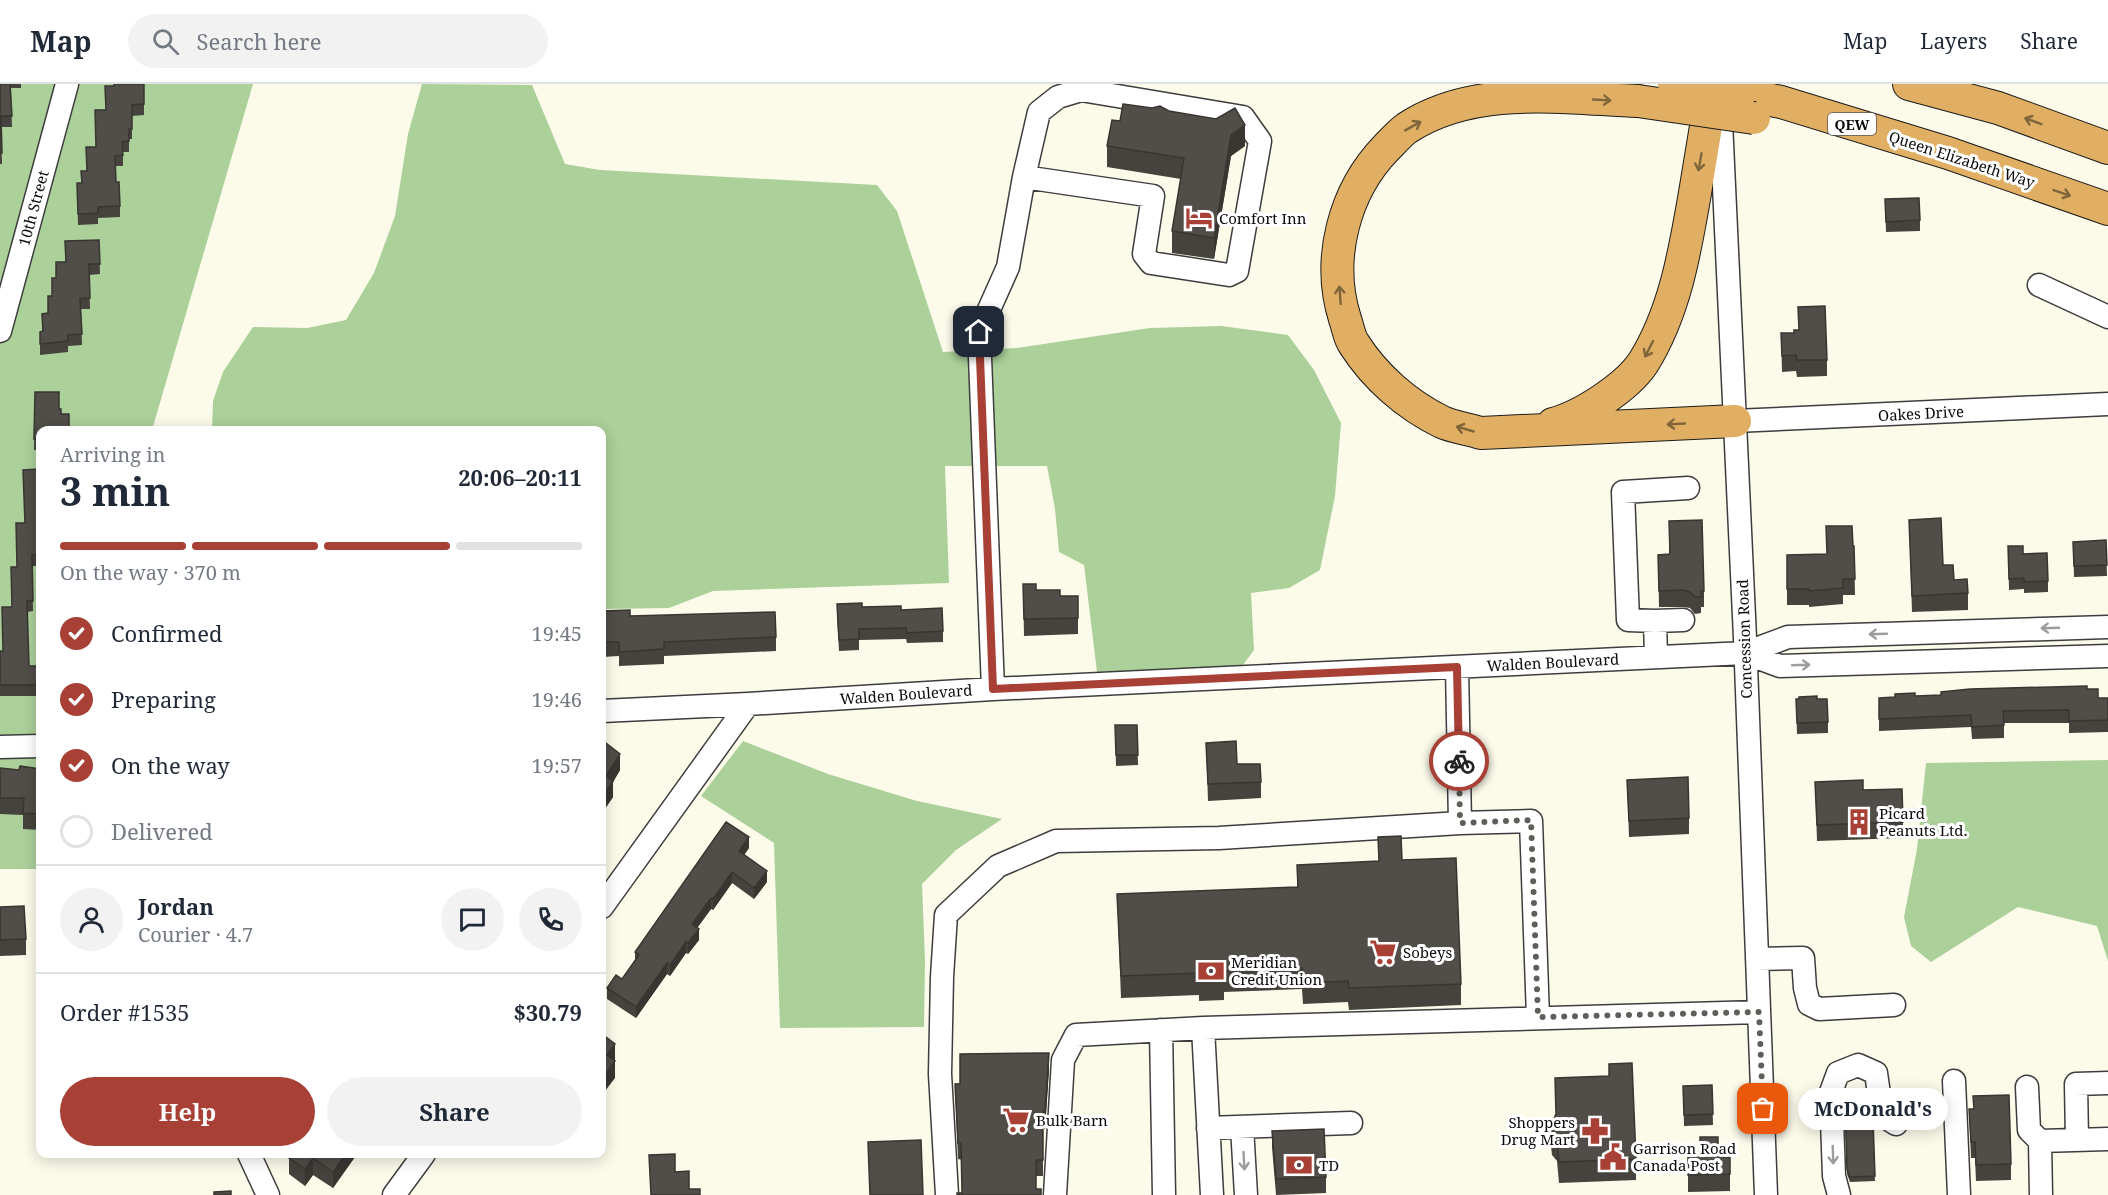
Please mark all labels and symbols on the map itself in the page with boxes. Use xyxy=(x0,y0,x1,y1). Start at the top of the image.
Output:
one-way arrow xyxy=(1592,94,1612,105)
road number: QEW xyxy=(1828,113,1876,135)
one-way arrow xyxy=(2025,115,2043,126)
one-way arrow xyxy=(1404,119,1421,131)
street label: Queen Elizabeth Way xyxy=(1886,126,2038,192)
one-way arrow xyxy=(1694,152,1705,172)
street label: 10th Street xyxy=(13,168,53,248)
one-way arrow xyxy=(2053,188,2071,199)
hotel icon: Comfort Inn xyxy=(1184,203,1214,233)
place label: Comfort Inn xyxy=(1219,208,1307,228)
one-way arrow xyxy=(1334,285,1345,305)
pin xyxy=(953,306,1004,357)
one-way arrow xyxy=(1643,340,1655,358)
street label: Oakes Drive xyxy=(1877,401,1965,425)
one-way arrow xyxy=(1667,419,1687,430)
one-way arrow xyxy=(1456,422,1475,434)
street label: Concession Road xyxy=(1732,579,1756,699)
one-way arrow xyxy=(2040,623,2060,634)
one-way arrow xyxy=(1869,628,1889,639)
street label: Walden Boulevard xyxy=(1486,649,1620,675)
one-way arrow xyxy=(1791,660,1811,671)
street label: Walden Boulevard xyxy=(839,679,973,709)
courier xyxy=(1429,731,1489,791)
place label: Picard Peanuts Ltd. xyxy=(1879,803,1967,840)
building icon: Picard Peanuts Ltd. xyxy=(1844,807,1874,837)
supermarket icon: Sobeys xyxy=(1368,937,1398,967)
place label: Sobeys xyxy=(1403,942,1453,962)
place label: Meridian Credit Union xyxy=(1231,952,1322,989)
bank icon: Meridian Credit Union xyxy=(1196,956,1226,986)
pin xyxy=(1737,1083,1788,1134)
callout: McDonald's xyxy=(1799,1088,1949,1130)
supermarket icon: Bulk Barn xyxy=(1001,1105,1031,1135)
place label: Bulk Barn xyxy=(1036,1110,1108,1130)
place label: Shoppers Drug Mart xyxy=(1501,1112,1575,1149)
pharmacy icon: Shoppers Drug Mart xyxy=(1580,1116,1610,1146)
place label: Garrison Road Canada Post xyxy=(1633,1138,1736,1175)
public building icon: Garrison Road Canada Post xyxy=(1598,1142,1628,1172)
one-way arrow xyxy=(1828,1145,1839,1165)
bank icon: TD xyxy=(1284,1150,1314,1180)
one-way arrow xyxy=(1239,1151,1250,1170)
place label: TD xyxy=(1319,1155,1339,1175)

